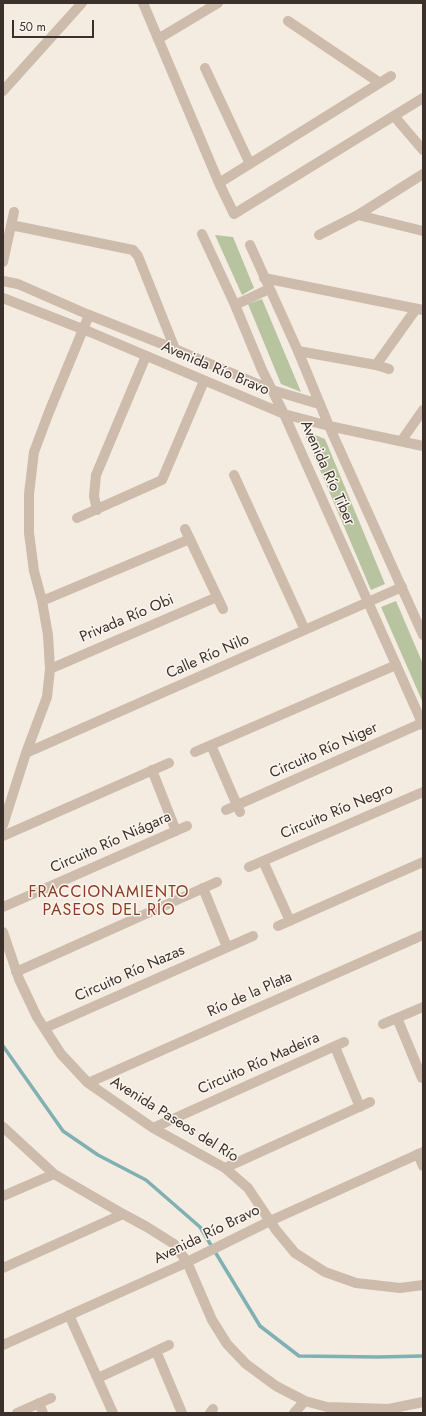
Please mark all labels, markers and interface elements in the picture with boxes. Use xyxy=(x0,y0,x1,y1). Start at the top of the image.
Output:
scale bar xyxy=(14,12,96,38)
text: 50 m xyxy=(19,18,46,36)
street label: Avenida Río Bravo xyxy=(158,338,272,400)
street label: Avenida Río Tiber xyxy=(296,418,358,528)
street label: Privada Río Obi xyxy=(77,591,177,647)
street label: Calle Río Nilo xyxy=(164,631,252,683)
street label: Circuito Río Niger xyxy=(267,719,381,783)
street label: Circuito Río Negro xyxy=(278,780,396,844)
street label: Circuito Río Niágara xyxy=(48,808,174,878)
district label: FRACCIONAMIENTO PASEOS DEL RÍO xyxy=(29,883,189,921)
street label: Circuito Río Nazas xyxy=(72,942,188,1006)
street label: Río de la Plata xyxy=(205,968,295,1022)
street label: Circuito Río Madeira xyxy=(195,1029,323,1099)
street label: Avenida Paseos del Río xyxy=(107,1073,241,1167)
street label: Avenida Río Bravo xyxy=(151,1202,263,1268)

